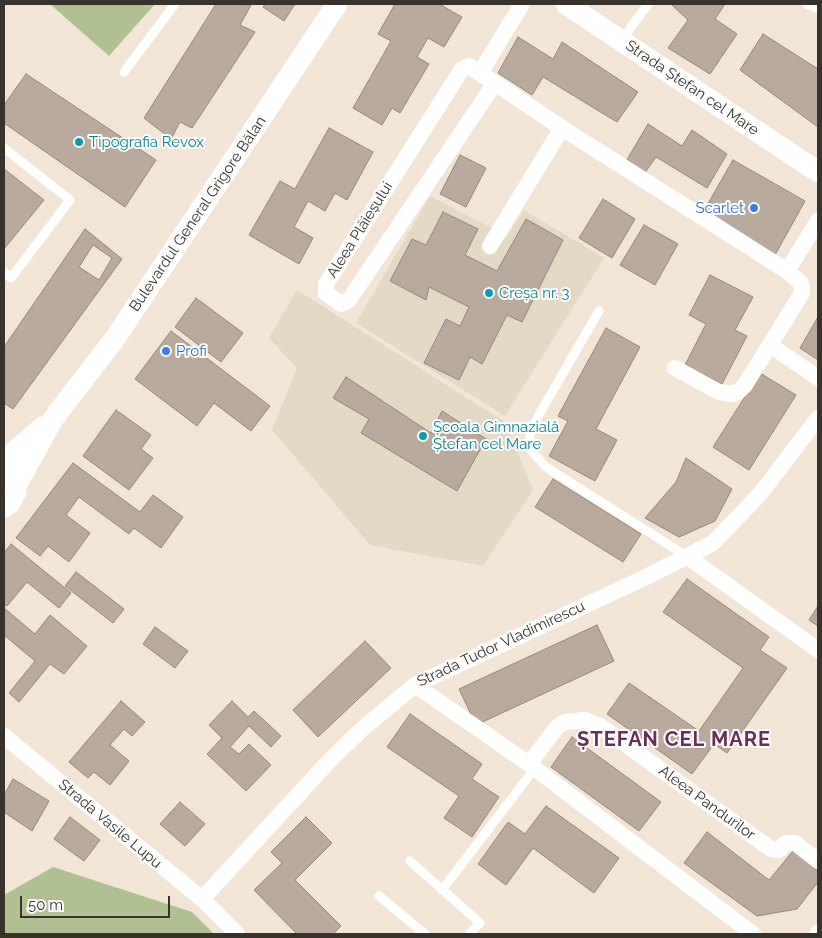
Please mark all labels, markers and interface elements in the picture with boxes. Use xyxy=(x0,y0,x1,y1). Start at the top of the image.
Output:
street label: Strada Ștefan cel Mare xyxy=(622,37,762,139)
street label: Bulevardul General Grigore Bălan xyxy=(126,113,270,315)
place label: Tipografia Revox xyxy=(89,133,204,151)
marker: Tipografia Revox xyxy=(73,136,85,148)
street label: Aleea Plăieșului xyxy=(323,179,397,281)
place label: Scarlet xyxy=(695,199,744,217)
marker: Scarlet xyxy=(748,202,760,214)
place label: Creșa nr. 3 xyxy=(499,284,570,302)
marker: Creșa nr. 3 xyxy=(483,287,495,299)
place label: Profi xyxy=(176,342,207,360)
marker: Profi xyxy=(160,345,172,357)
place label: Școala Gimnazială Ștefan cel Mare xyxy=(433,418,559,453)
marker: Școala Gimnazială Ștefan cel Mare xyxy=(417,430,429,442)
street label: Strada Tudor Vladimirescu xyxy=(414,597,588,691)
district label: ȘTEFAN CEL MARE xyxy=(575,728,773,752)
street label: Aleea Pandurilor xyxy=(655,762,759,844)
street label: Strada Vasile Lupu xyxy=(55,776,165,872)
scale bar xyxy=(22,886,172,918)
text: 50 m xyxy=(28,896,63,914)

